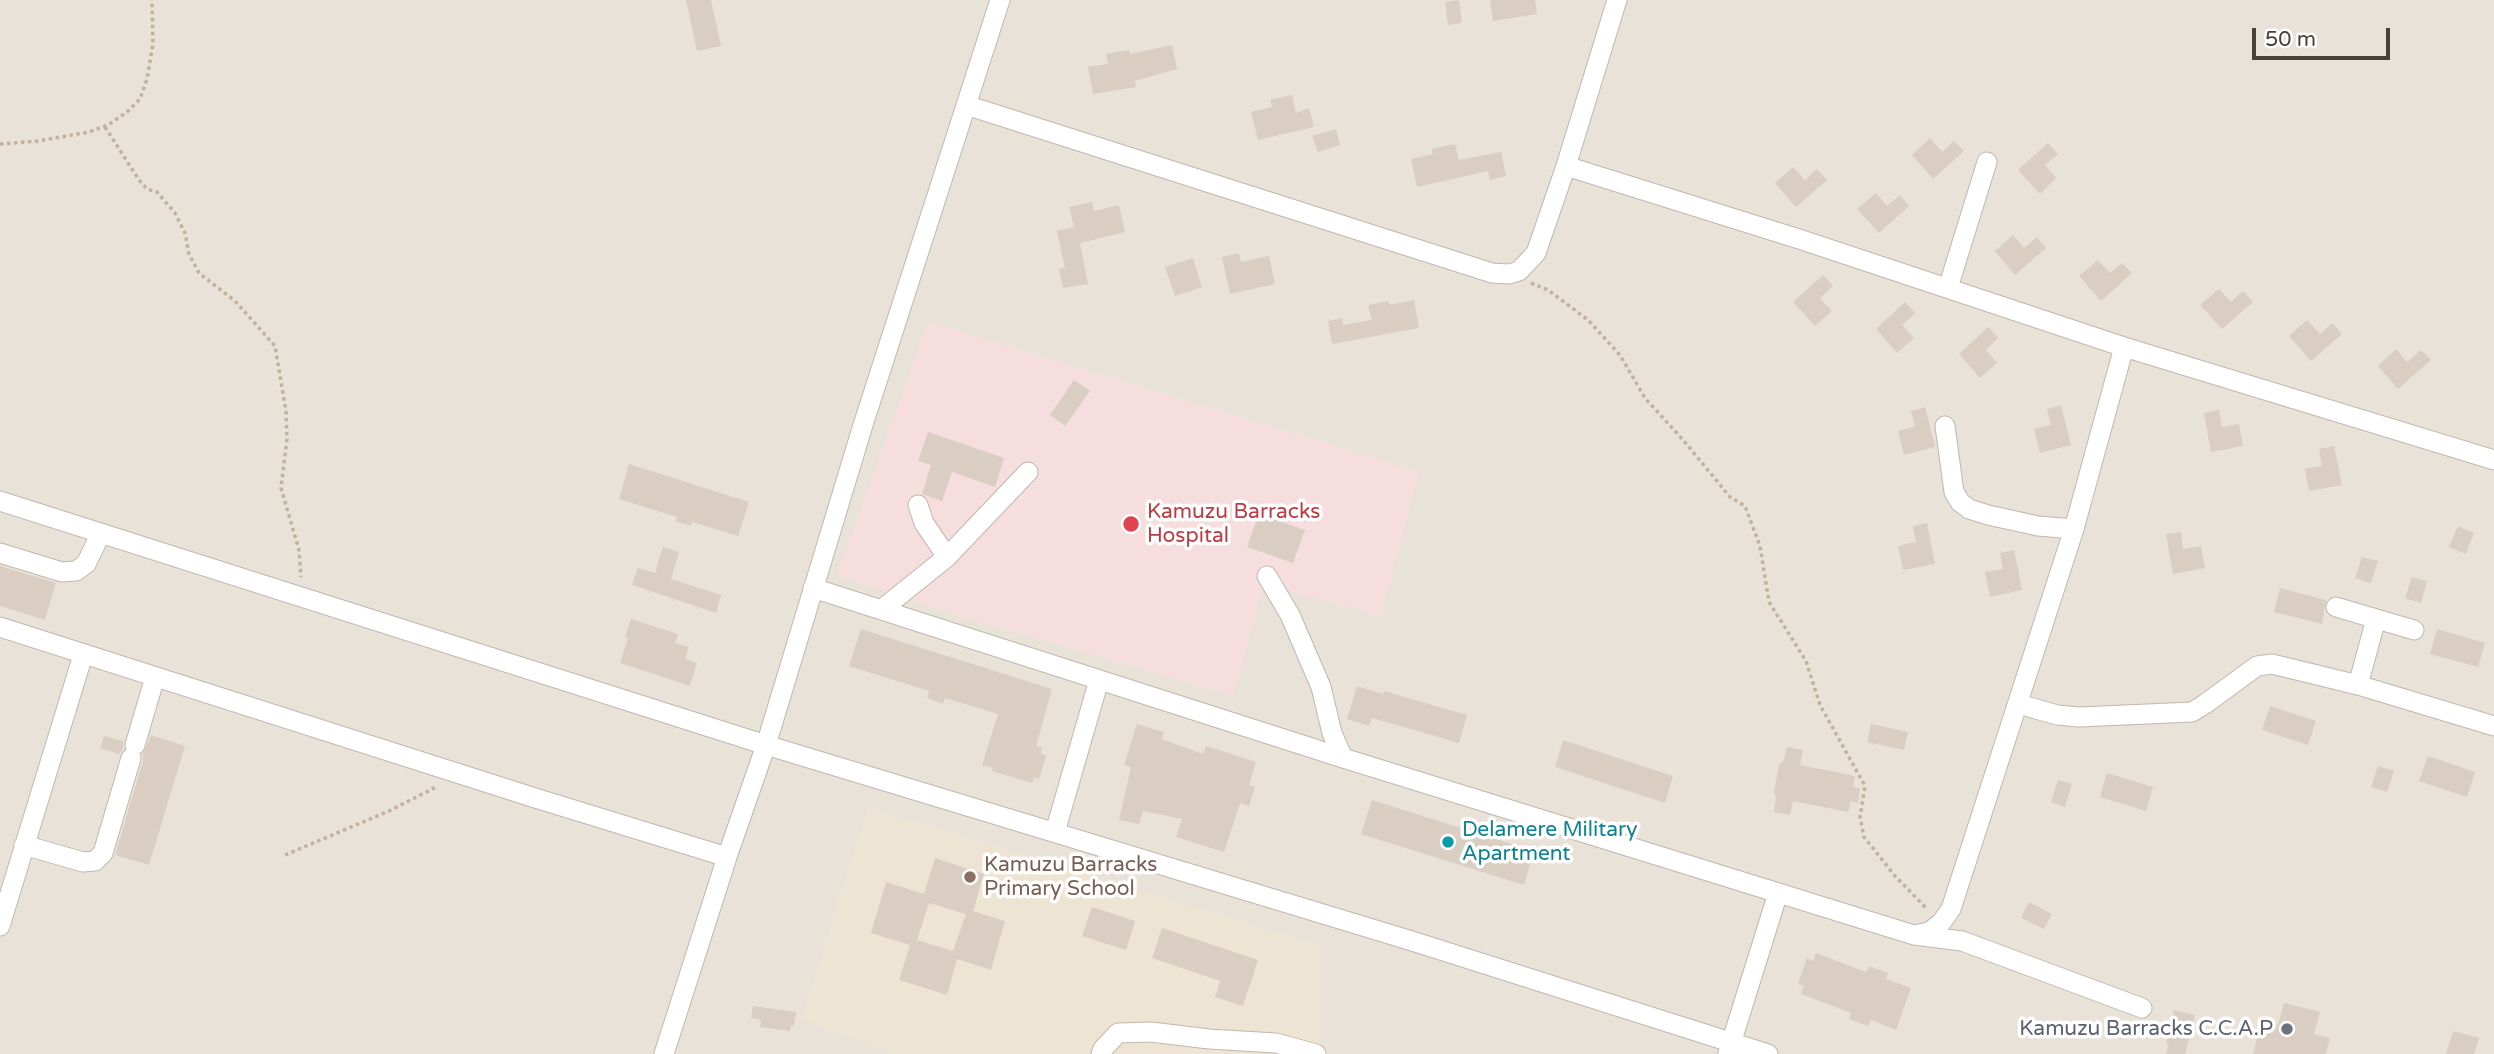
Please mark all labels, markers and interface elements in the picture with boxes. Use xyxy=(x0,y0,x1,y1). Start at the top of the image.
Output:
scale bar xyxy=(2256,14,2394,58)
text: 50 m xyxy=(2265,27,2316,52)
place label: Kamuzu Barracks Hospital xyxy=(1147,499,1320,549)
marker: Kamuzu Barracks Hospital xyxy=(1121,514,1141,534)
place label: Delamere Military Apartment xyxy=(1462,817,1637,867)
marker: Delamere Military Apartment xyxy=(1440,834,1456,850)
place label: Kamuzu Barracks Primary School xyxy=(984,852,1157,902)
marker: Kamuzu Barracks Primary School xyxy=(962,869,978,885)
place label: Kamuzu Barracks C.C.A.P xyxy=(2019,1016,2273,1042)
marker: Kamuzu Barracks C.C.A.P xyxy=(2279,1021,2295,1037)

